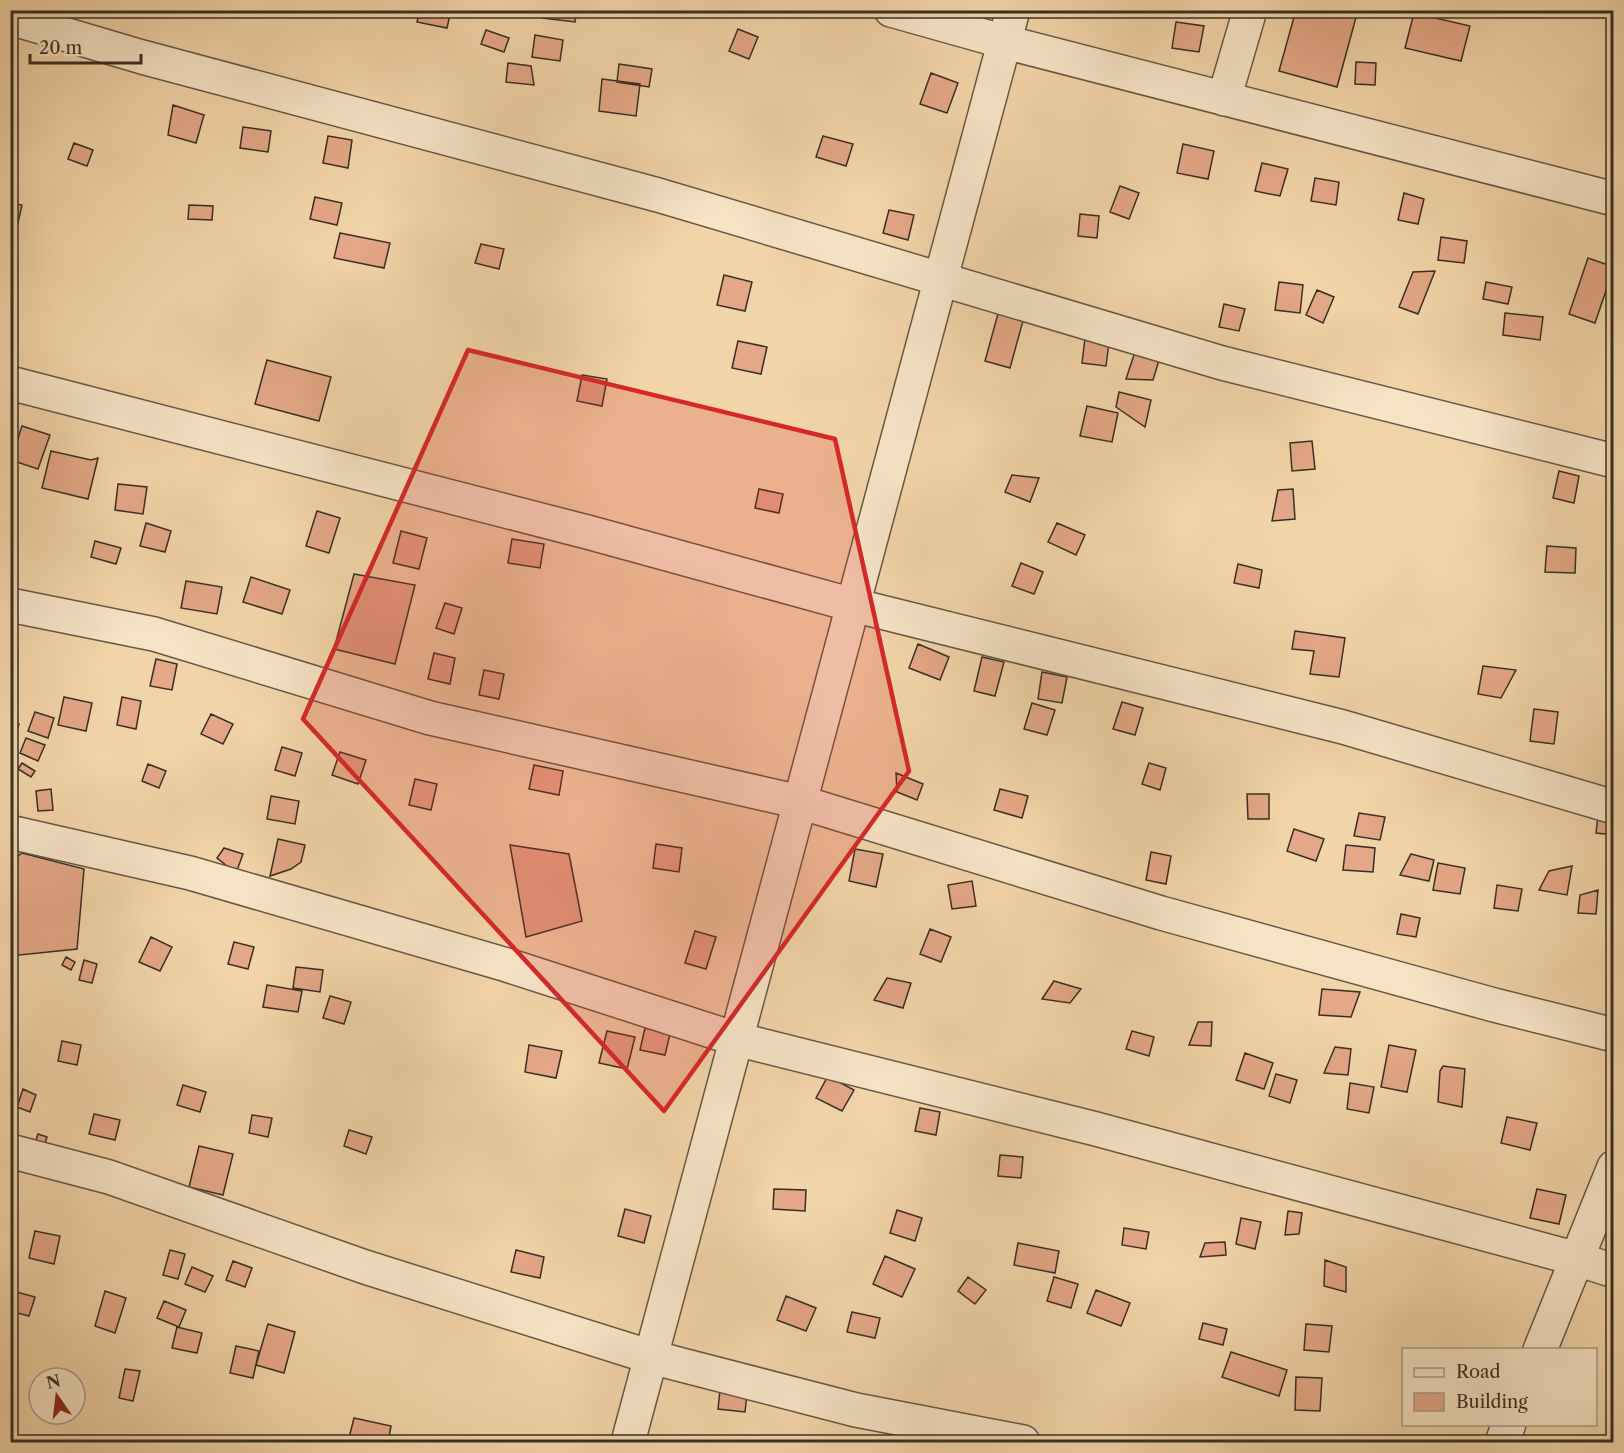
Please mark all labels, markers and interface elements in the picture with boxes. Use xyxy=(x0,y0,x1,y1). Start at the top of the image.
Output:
scale bar xyxy=(30,27,141,65)
text: 20 m xyxy=(39,37,83,59)
legend xyxy=(1402,1348,1597,1426)
text: Road xyxy=(1456,1361,1501,1383)
north arrow xyxy=(27,1366,87,1426)
text: N xyxy=(44,1370,63,1393)
text: Building xyxy=(1456,1391,1528,1413)

